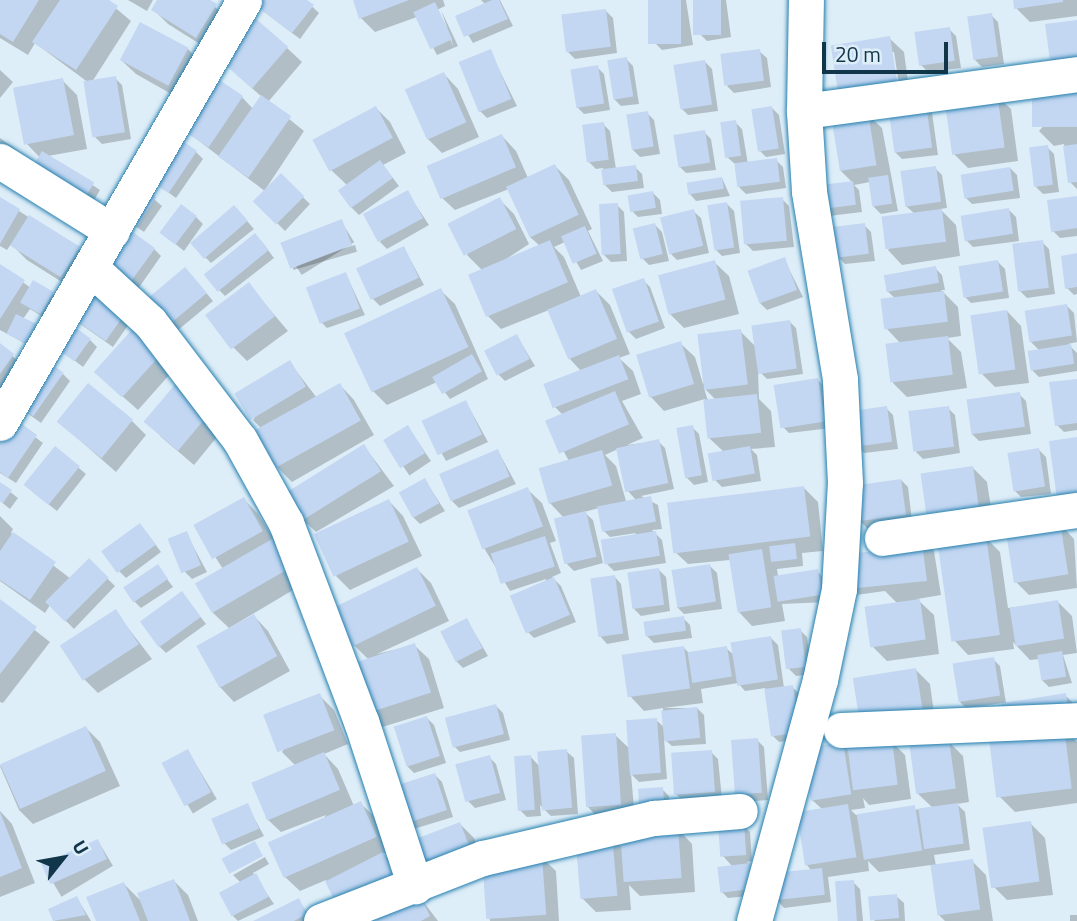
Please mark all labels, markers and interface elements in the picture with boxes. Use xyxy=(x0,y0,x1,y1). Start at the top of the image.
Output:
scale bar xyxy=(825,28,951,72)
text: 20 m xyxy=(835,38,881,70)
north arrow xyxy=(28,823,98,893)
text: U xyxy=(66,834,97,860)

